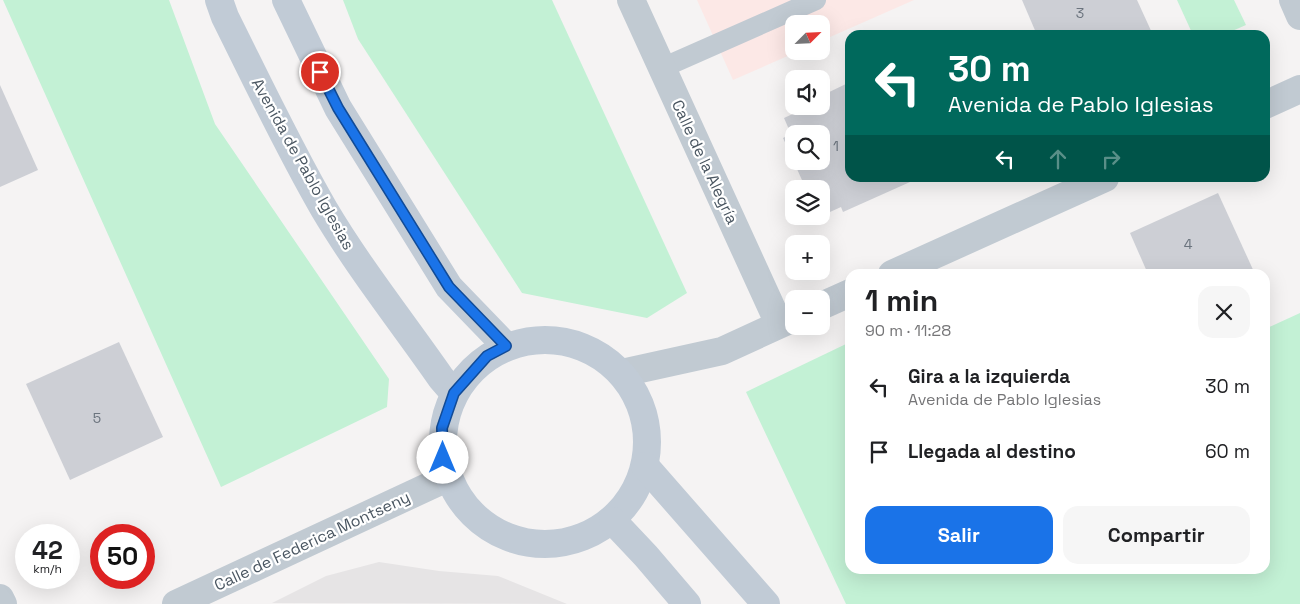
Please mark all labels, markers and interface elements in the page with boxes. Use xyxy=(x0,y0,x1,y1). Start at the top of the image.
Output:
house number: 3 xyxy=(1076,4,1084,22)
north arrow xyxy=(785,15,830,60)
map controls xyxy=(785,15,830,335)
text: 30 m xyxy=(948,47,1031,91)
icon: left xyxy=(865,50,930,115)
pin xyxy=(299,51,341,93)
icon: arrive xyxy=(306,58,334,86)
button: sound xyxy=(785,70,830,115)
street label: Avenida de Pablo Iglesias xyxy=(247,74,359,254)
text: Avenida de Pablo Iglesias xyxy=(948,90,1214,118)
street label: Calle de la Alegría xyxy=(667,97,743,227)
button: search xyxy=(785,125,830,170)
house number: 1 xyxy=(833,137,839,155)
icon: left xyxy=(991,145,1019,173)
icon: ahead xyxy=(1044,145,1072,173)
icon: right xyxy=(1097,145,1125,173)
button: layers xyxy=(785,180,830,225)
button: + xyxy=(785,235,830,280)
house number: 4 xyxy=(1184,235,1193,253)
text: 1 min xyxy=(865,281,938,320)
button: close xyxy=(1198,286,1250,338)
button: − xyxy=(785,290,830,335)
text: 90 m · 11:28 xyxy=(865,320,951,341)
text: Gira a la izquierda xyxy=(908,364,1070,389)
icon: left xyxy=(865,373,893,401)
text: 30 m xyxy=(1205,374,1250,399)
text: Avenida de Pablo Iglesias xyxy=(908,389,1101,410)
house number: 5 xyxy=(93,409,101,427)
position arrow xyxy=(416,431,468,483)
icon: arrive xyxy=(865,438,893,466)
text: Llegada al destino xyxy=(908,439,1076,464)
text: 60 m xyxy=(1205,439,1250,464)
street label: Calle de Federica Montseny xyxy=(211,486,413,596)
button: Salir xyxy=(865,506,1053,564)
button: Compartir xyxy=(1063,506,1250,564)
speed limit sign: 50 xyxy=(90,524,155,589)
text: 42 xyxy=(32,534,63,566)
text: km/h xyxy=(33,561,62,577)

